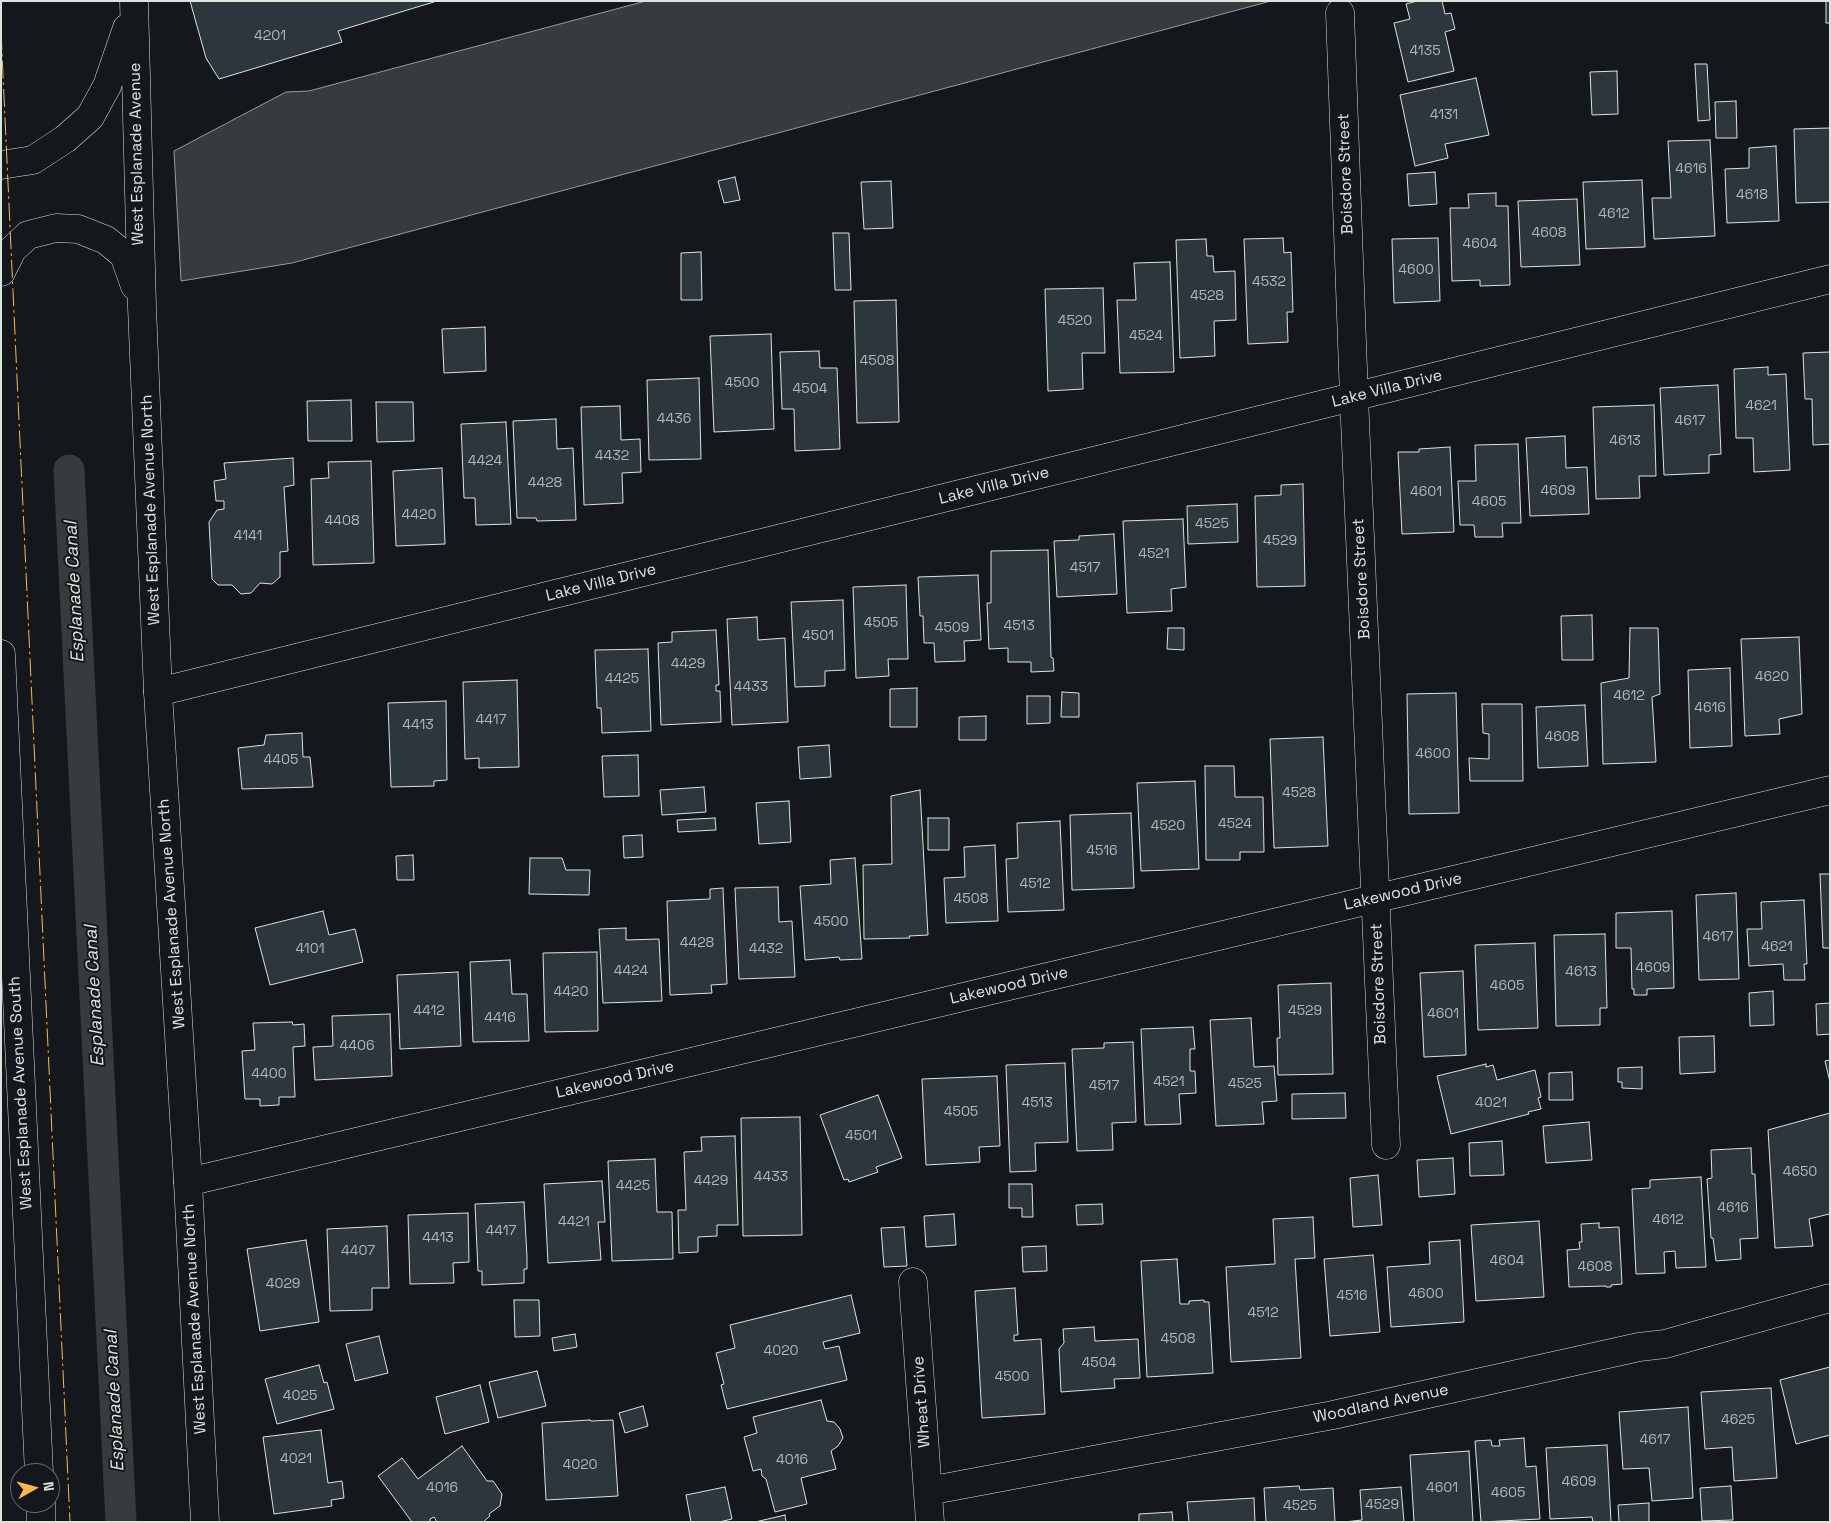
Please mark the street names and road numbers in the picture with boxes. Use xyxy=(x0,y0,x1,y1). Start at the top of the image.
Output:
street label: West Esplanade Avenue xyxy=(126,62,148,246)
street label: Boisdore Street xyxy=(1334,113,1358,235)
street label: Lake Villa Drive xyxy=(1330,366,1444,412)
street label: West Esplanade Avenue North xyxy=(137,394,165,626)
street label: Lake Villa Drive xyxy=(937,463,1051,509)
street label: Boisdore Street xyxy=(1349,518,1375,640)
street label: Lake Villa Drive xyxy=(544,560,658,606)
street label: West Esplanade Avenue North xyxy=(154,798,190,1030)
street label: Lakewood Drive xyxy=(1342,869,1464,915)
street label: Boisdore Street xyxy=(1367,923,1391,1045)
street label: Lakewood Drive xyxy=(948,963,1070,1009)
street label: West Esplanade Avenue South xyxy=(5,976,37,1210)
street label: Lakewood Drive xyxy=(554,1057,676,1103)
street label: West Esplanade Avenue North xyxy=(179,1203,211,1435)
street label: Wheat Drive xyxy=(909,1356,935,1448)
street label: Woodland Avenue xyxy=(1312,1380,1450,1428)

